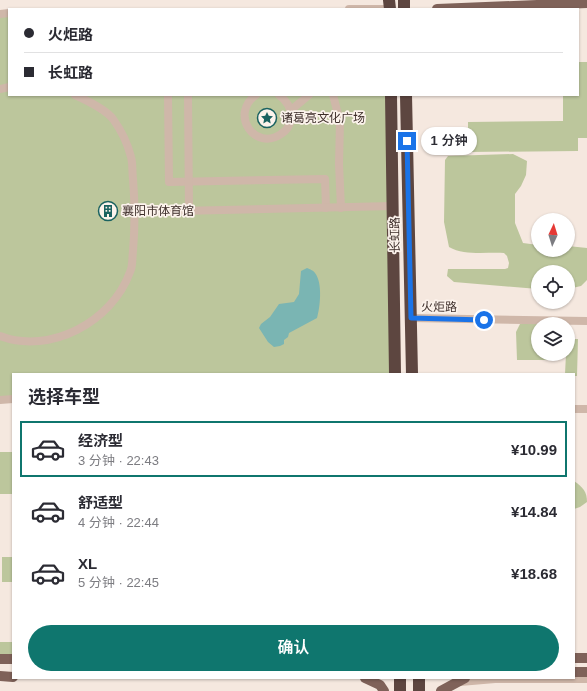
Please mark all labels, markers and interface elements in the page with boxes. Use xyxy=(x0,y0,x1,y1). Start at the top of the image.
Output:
text: 火炬路 xyxy=(48,26,93,43)
text: 长虹路 xyxy=(48,64,93,81)
place icon: 诸葛亮文化广场 xyxy=(256,107,278,129)
place label: 诸葛亮文化广场 xyxy=(281,111,365,125)
callout: 1 分钟 xyxy=(421,127,477,155)
route end xyxy=(398,132,416,150)
text: 1 分钟 xyxy=(431,133,467,148)
building icon: 襄阳市体育馆 xyxy=(97,200,119,222)
place label: 襄阳市体育馆 xyxy=(122,204,194,218)
north arrow xyxy=(531,213,575,257)
map controls xyxy=(531,213,575,361)
street label: 长虹路 xyxy=(388,217,402,253)
button: locate xyxy=(531,265,575,309)
street label: 火炬路 xyxy=(421,300,457,314)
route start xyxy=(475,311,493,329)
button: layers xyxy=(531,317,575,361)
text: 选择车型 xyxy=(28,387,100,407)
icon: car xyxy=(30,431,66,467)
text: 经济型 xyxy=(78,432,123,449)
text: ¥10.99 xyxy=(511,441,557,458)
text: 3 分钟 · 22:43 xyxy=(78,453,159,468)
icon: car xyxy=(30,493,66,529)
text: 舒适型 xyxy=(78,494,123,511)
text: ¥14.84 xyxy=(511,503,557,520)
text: 4 分钟 · 22:44 xyxy=(78,515,159,530)
icon: car xyxy=(30,555,66,591)
text: XL xyxy=(78,555,97,572)
text: ¥18.68 xyxy=(511,565,557,582)
text: 5 分钟 · 22:45 xyxy=(78,575,159,590)
button: 确认 xyxy=(28,625,559,671)

